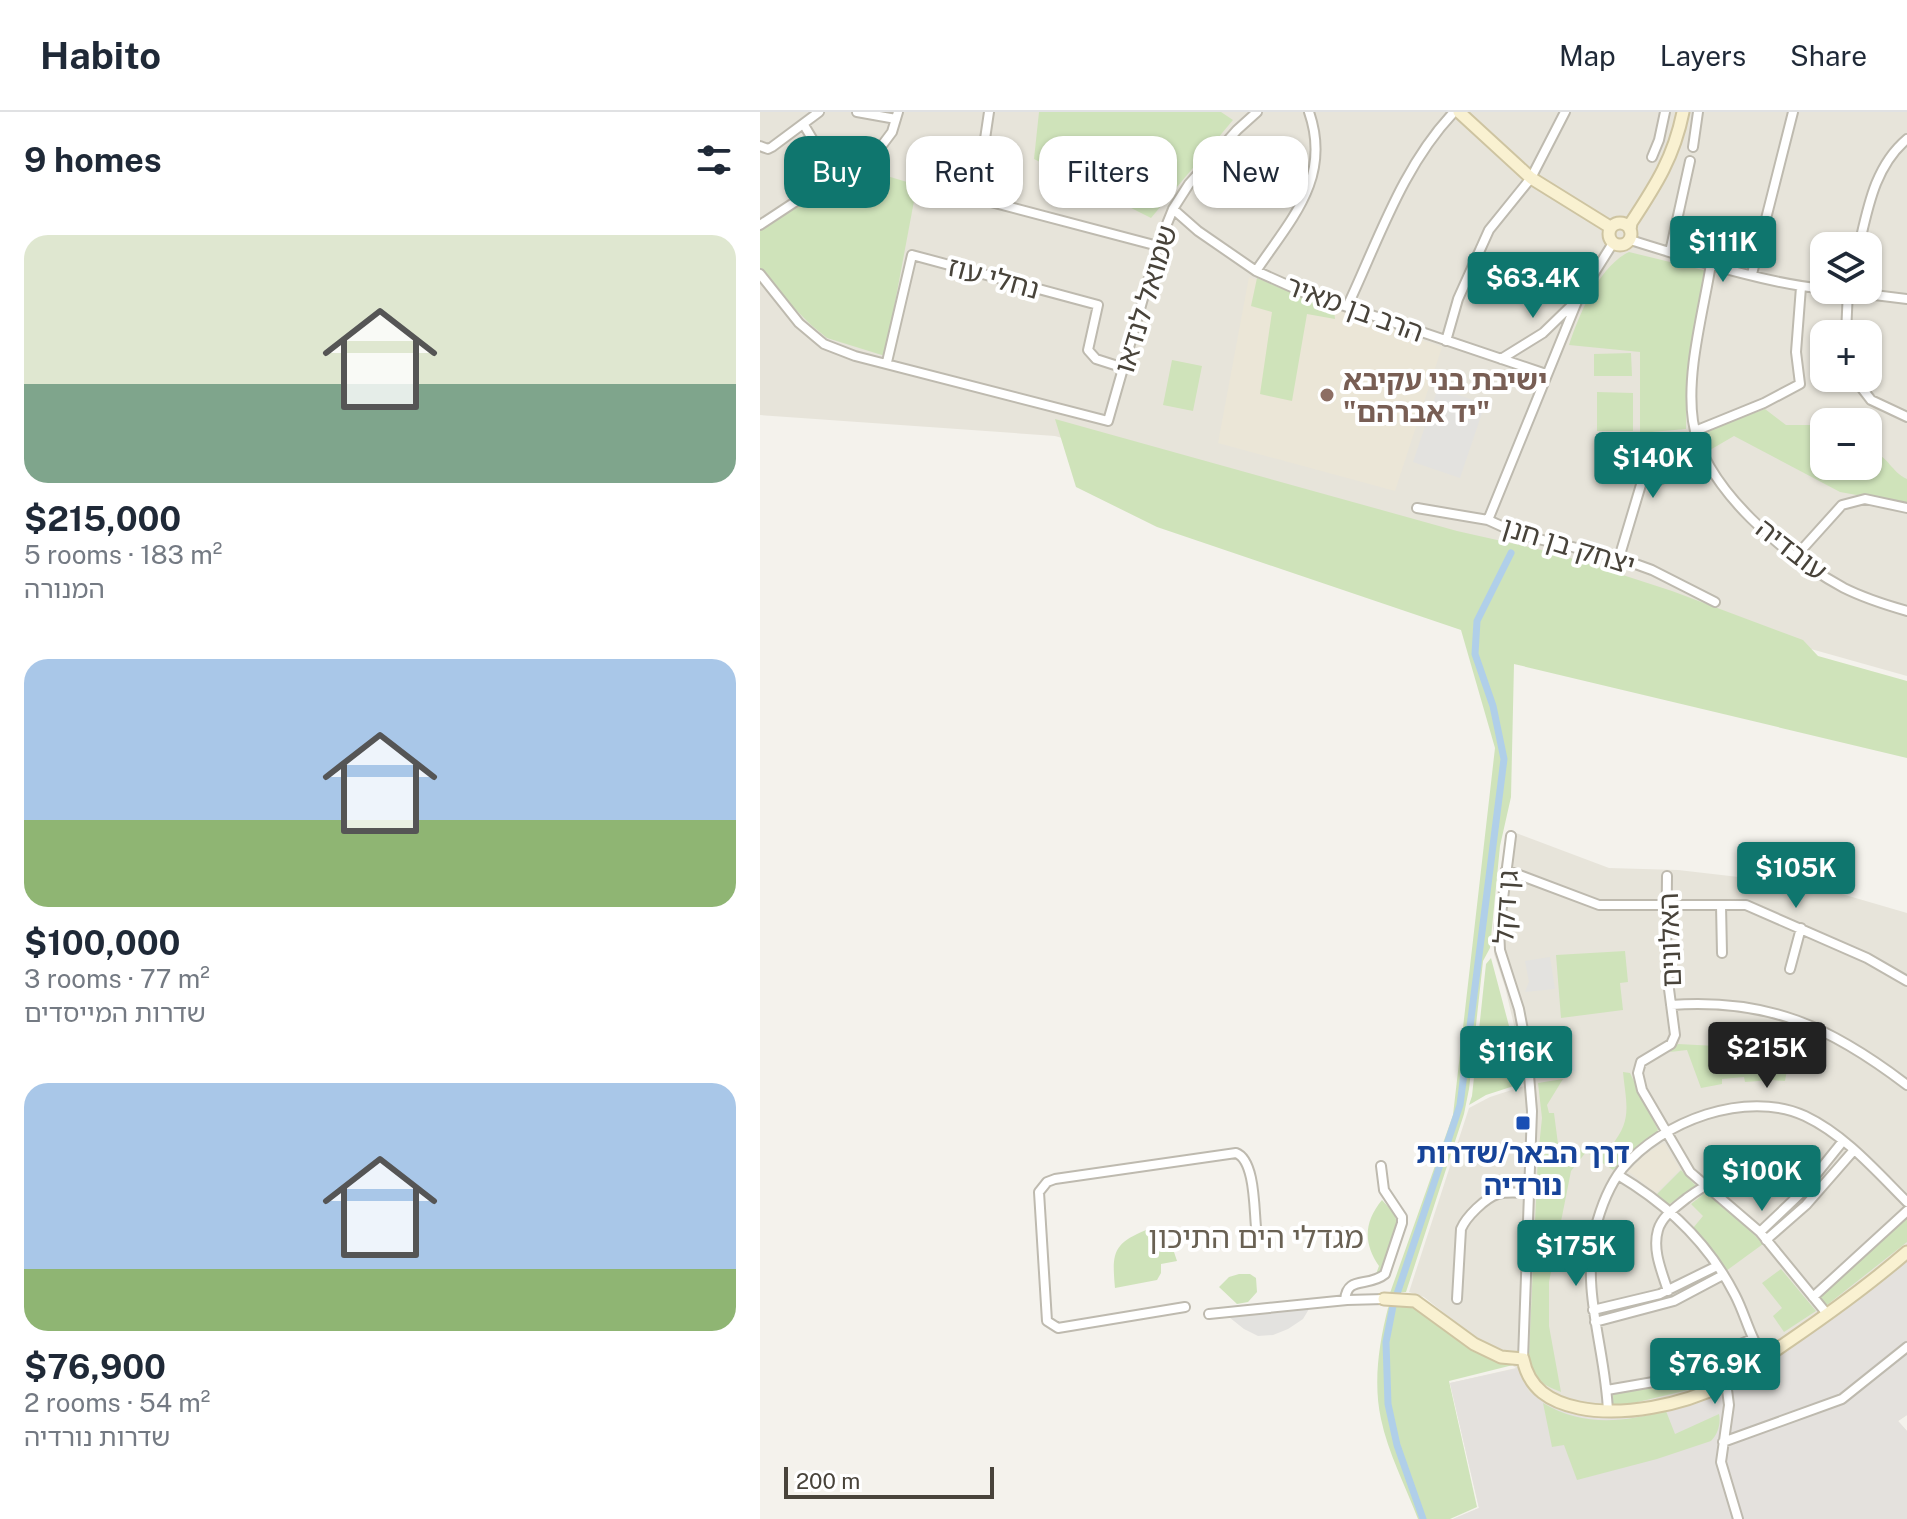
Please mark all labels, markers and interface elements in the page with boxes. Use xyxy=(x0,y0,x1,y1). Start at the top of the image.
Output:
text: Habito xyxy=(40,33,161,78)
text: Map xyxy=(1559,39,1616,72)
text: Layers xyxy=(1660,39,1746,72)
text: Share xyxy=(1790,39,1867,72)
chip: Buy xyxy=(784,136,890,208)
chip: Rent xyxy=(906,136,1023,208)
chip: Filters xyxy=(1039,136,1177,208)
chip: New xyxy=(1193,136,1308,208)
icon: filters xyxy=(692,138,736,182)
text: 9 homes xyxy=(24,140,162,180)
pin: $111K xyxy=(1667,216,1779,284)
street label: שמואל לנדאו xyxy=(1107,221,1183,377)
text: $111K xyxy=(1688,226,1758,257)
map controls xyxy=(1810,232,1882,480)
button: layers xyxy=(1810,232,1882,304)
street label: נחלי עוז xyxy=(945,249,1043,305)
pin: $63.4K xyxy=(1468,252,1598,320)
text: $63.4K xyxy=(1486,262,1580,293)
street label: הרב בן מאיר xyxy=(1282,268,1428,348)
icon: home xyxy=(308,287,452,431)
button: + xyxy=(1810,320,1882,392)
place label: ישיבת בני עקיבא "יד אברהם" xyxy=(1343,363,1547,428)
marker: ישיבת בני עקיבא "יד אברהם" xyxy=(1318,386,1336,404)
button: − xyxy=(1810,408,1882,480)
pin: $140K xyxy=(1597,432,1709,500)
text: $140K xyxy=(1612,442,1694,473)
text: $215,000 xyxy=(24,499,181,539)
street label: יצחק בן חנן xyxy=(1499,509,1639,581)
street label: עובדיה xyxy=(1750,511,1834,587)
text: 5 rooms · 183 m² xyxy=(24,539,222,570)
text: המנורה xyxy=(24,573,105,604)
icon: home xyxy=(308,711,452,855)
pin: $105K xyxy=(1740,842,1852,910)
text: $105K xyxy=(1755,852,1837,883)
street label: גן דקל xyxy=(1486,869,1524,945)
street label: האלונים xyxy=(1651,892,1687,988)
text: $100,000 xyxy=(24,923,180,963)
text: 3 rooms · 77 m² xyxy=(24,963,210,994)
text: שדרות המייסדים xyxy=(24,997,206,1028)
pin: $215K xyxy=(1711,1022,1823,1090)
pin: $116K xyxy=(1460,1026,1572,1094)
text: $215K xyxy=(1726,1032,1808,1063)
text: $116K xyxy=(1478,1036,1554,1067)
marker: דרך הבאר/שדרות נורדיה xyxy=(1514,1114,1532,1132)
icon: home xyxy=(308,1135,452,1279)
place label: דרך הבאר/שדרות נורדיה xyxy=(1416,1136,1630,1201)
pin: $100K xyxy=(1706,1145,1818,1213)
text: $100K xyxy=(1722,1155,1802,1186)
district label: מגדלי הים התיכון xyxy=(1148,1219,1364,1255)
pin: $175K xyxy=(1520,1220,1632,1288)
text: $175K xyxy=(1535,1230,1617,1261)
pin: $76.9K xyxy=(1650,1338,1780,1406)
text: $76,900 xyxy=(24,1347,166,1387)
text: $76.9K xyxy=(1668,1348,1762,1379)
text: 2 rooms · 54 m² xyxy=(24,1387,210,1418)
text: שדרות נורדיה xyxy=(24,1421,170,1452)
scale bar xyxy=(784,1463,994,1499)
text: 200 m xyxy=(796,1468,860,1494)

